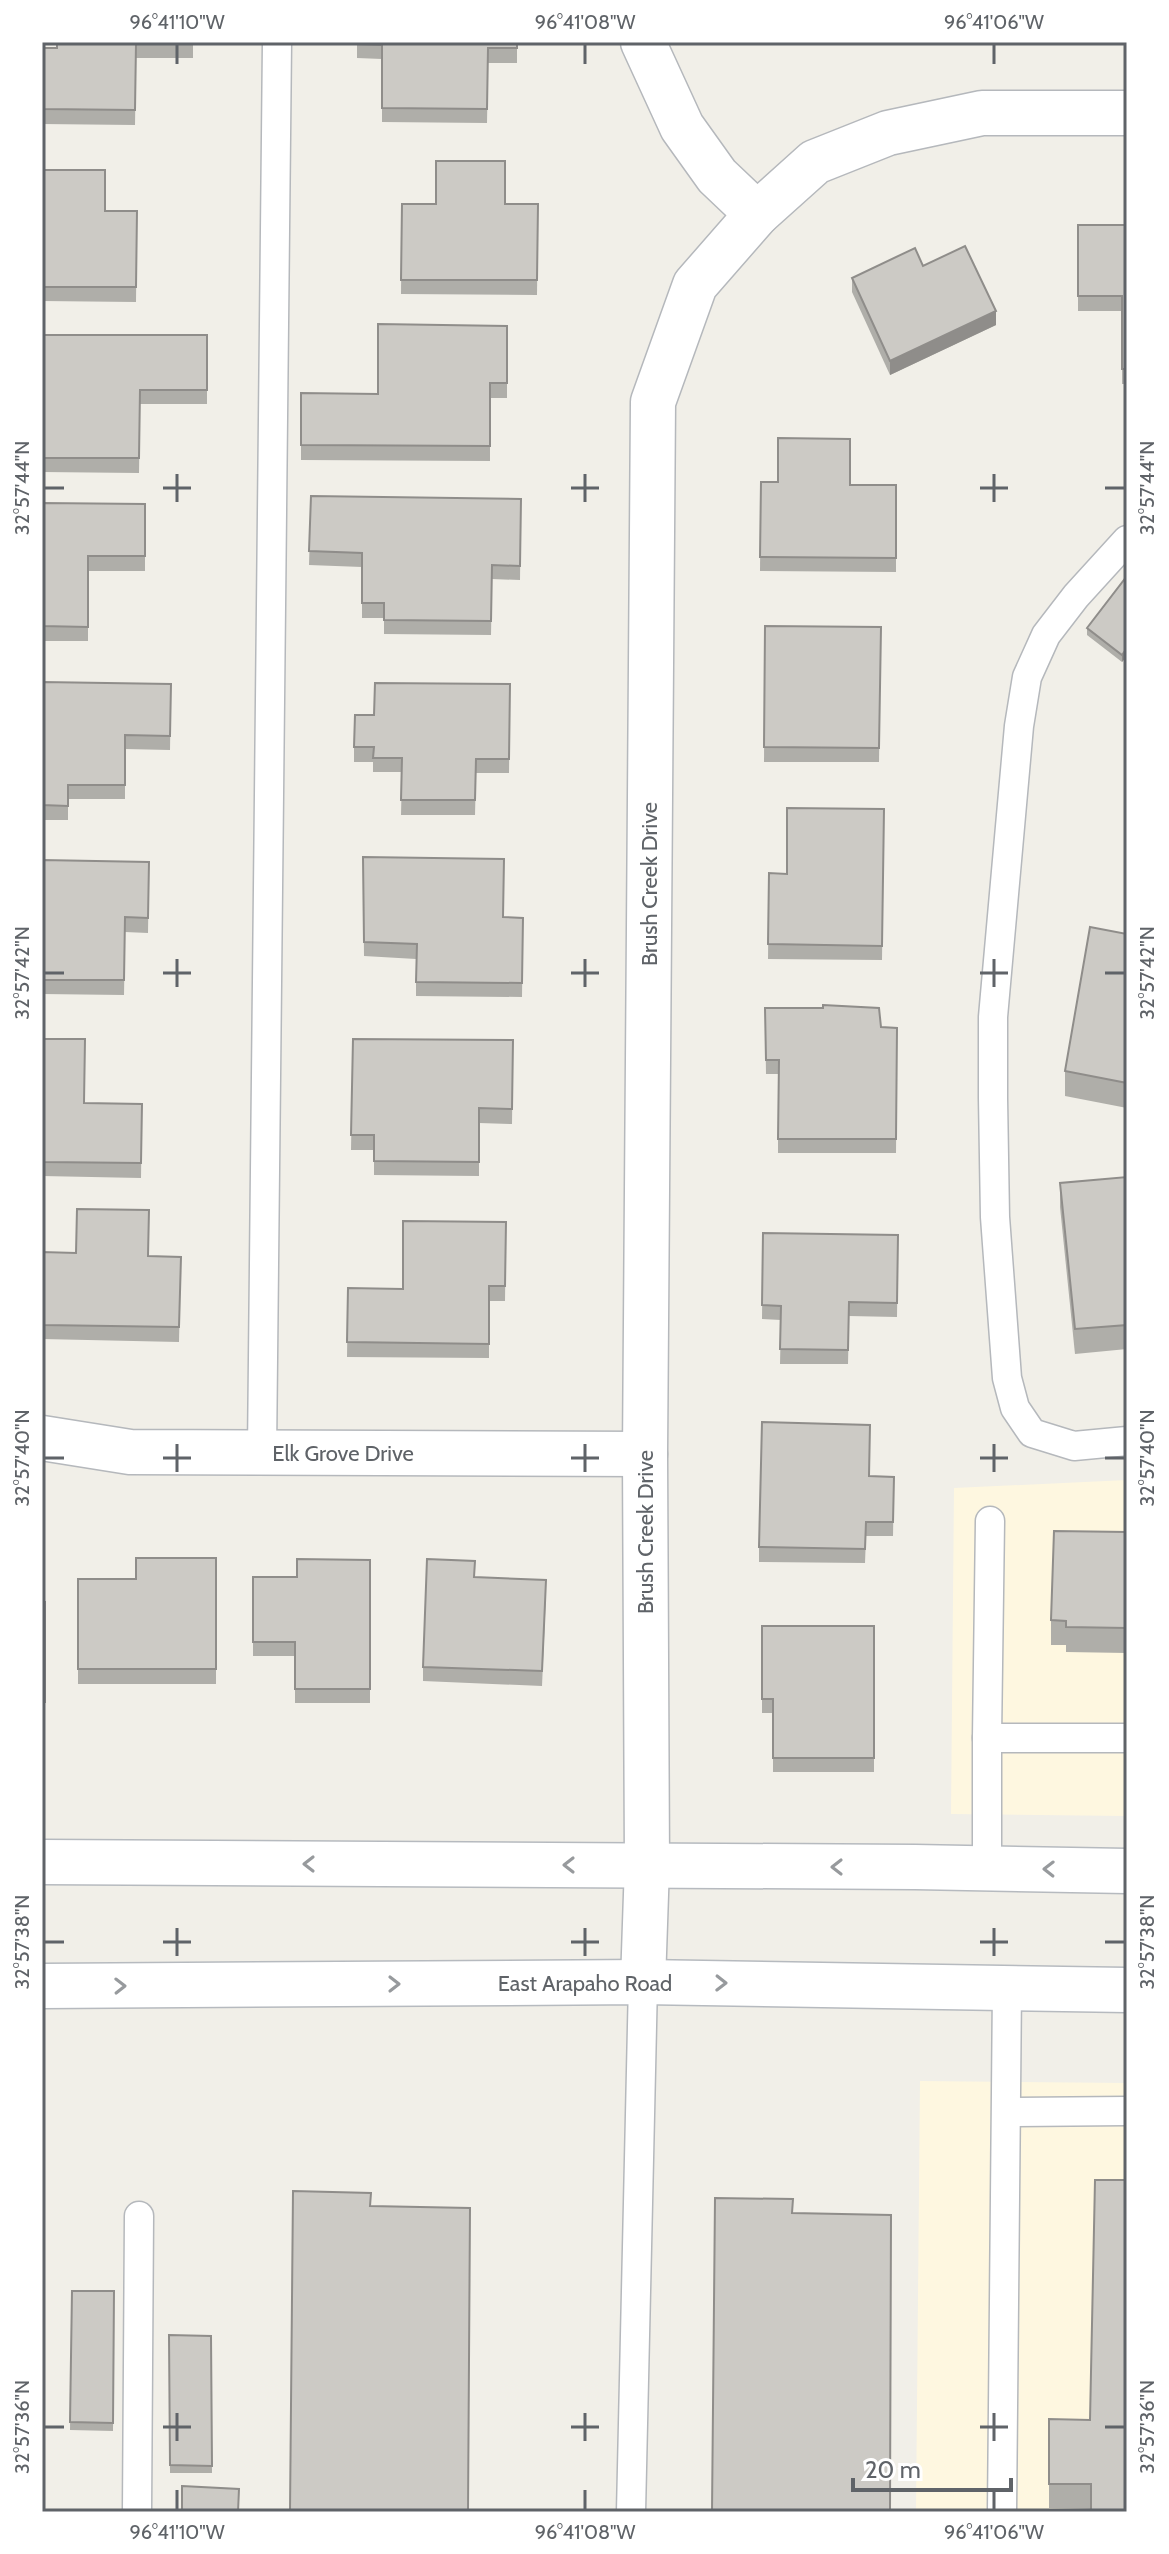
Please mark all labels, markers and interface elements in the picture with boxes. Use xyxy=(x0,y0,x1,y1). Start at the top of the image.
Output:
text: 96°41'10"W xyxy=(129,10,225,34)
text: 96°41'08"W xyxy=(535,10,635,34)
text: 96°41'06"W xyxy=(944,10,1044,34)
text: 32°57'44"N xyxy=(10,441,34,535)
text: 32°57'44"N xyxy=(1135,441,1159,535)
street label: Brush Creek Drive xyxy=(636,802,663,966)
text: 32°57'42"N xyxy=(10,926,34,1020)
text: 32°57'42"N xyxy=(1135,926,1159,1020)
text: 32°57'40"N xyxy=(10,1409,34,1507)
text: 32°57'40"N xyxy=(1135,1409,1159,1507)
street label: Elk Grove Drive xyxy=(272,1440,414,1467)
street label: Brush Creek Drive xyxy=(632,1450,659,1614)
one-way arrow xyxy=(302,1855,315,1873)
one-way arrow xyxy=(562,1856,575,1874)
one-way arrow xyxy=(830,1858,843,1875)
one-way arrow xyxy=(1042,1861,1055,1878)
text: 32°57'38"N xyxy=(10,1895,34,1989)
text: 32°57'38"N xyxy=(1135,1895,1159,1989)
street label: East Arapaho Road xyxy=(498,1970,672,1997)
one-way arrow xyxy=(388,1975,401,1992)
one-way arrow xyxy=(715,1975,728,1992)
one-way arrow xyxy=(114,1977,127,1995)
text: 32°57'36"N xyxy=(10,2380,34,2474)
text: 32°57'36"N xyxy=(1135,2380,1159,2474)
scale bar xyxy=(853,2442,1011,2492)
text: 20 m xyxy=(865,2455,921,2484)
text: 96°41'10"W xyxy=(129,2520,225,2544)
text: 96°41'08"W xyxy=(535,2520,635,2544)
text: 96°41'06"W xyxy=(944,2520,1044,2544)

